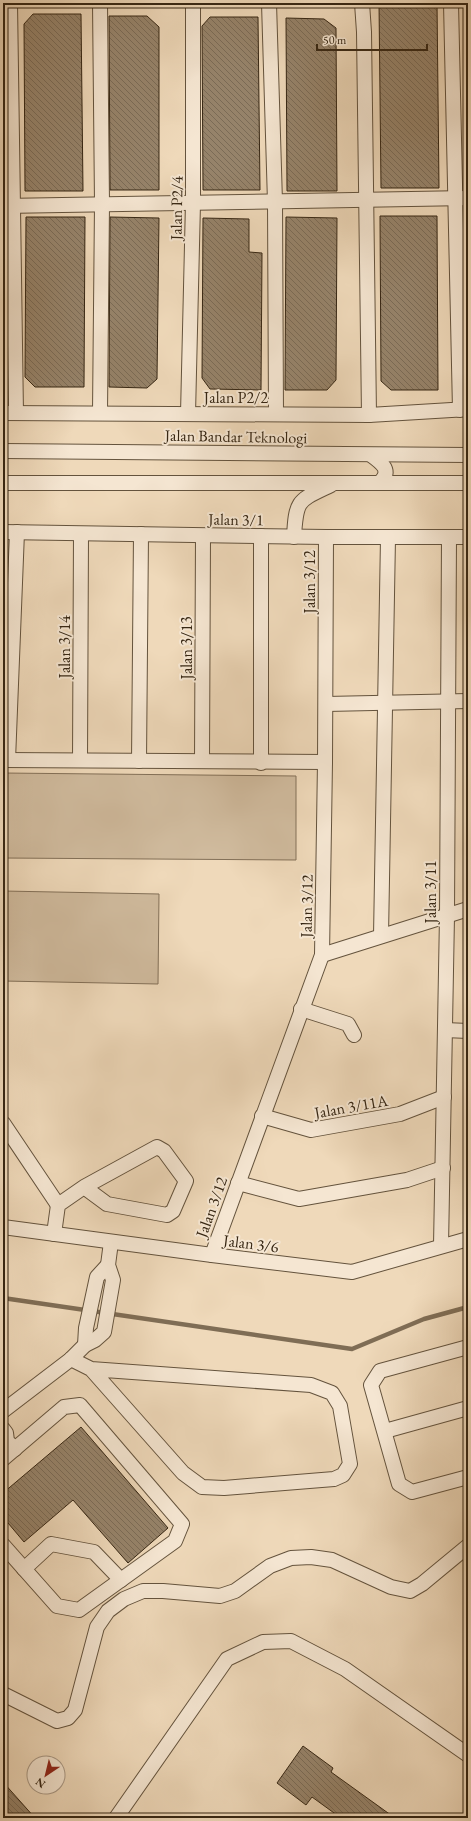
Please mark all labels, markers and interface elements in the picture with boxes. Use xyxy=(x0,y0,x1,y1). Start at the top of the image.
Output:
scale bar xyxy=(317,26,427,52)
text: 50 m xyxy=(323,32,347,48)
street label: Jalan P2/4 xyxy=(165,175,188,242)
street label: Jalan P2/2 xyxy=(202,387,268,408)
street label: Jalan Bandar Teknologi xyxy=(163,425,307,448)
street label: Jalan 3/1 xyxy=(206,508,264,530)
street label: Jalan 3/12 xyxy=(299,550,320,616)
street label: Jalan 3/14 xyxy=(54,615,75,681)
street label: Jalan 3/13 xyxy=(176,616,197,682)
street label: Jalan 3/11 xyxy=(420,860,441,926)
street label: Jalan 3/12 xyxy=(295,874,318,940)
street label: Jalan 3/11A xyxy=(311,1090,390,1124)
street label: Jalan 3/12 xyxy=(190,1174,232,1242)
street label: Jalan 3/6 xyxy=(220,1229,280,1257)
north arrow xyxy=(26,1755,66,1795)
text: N xyxy=(33,1775,48,1791)

